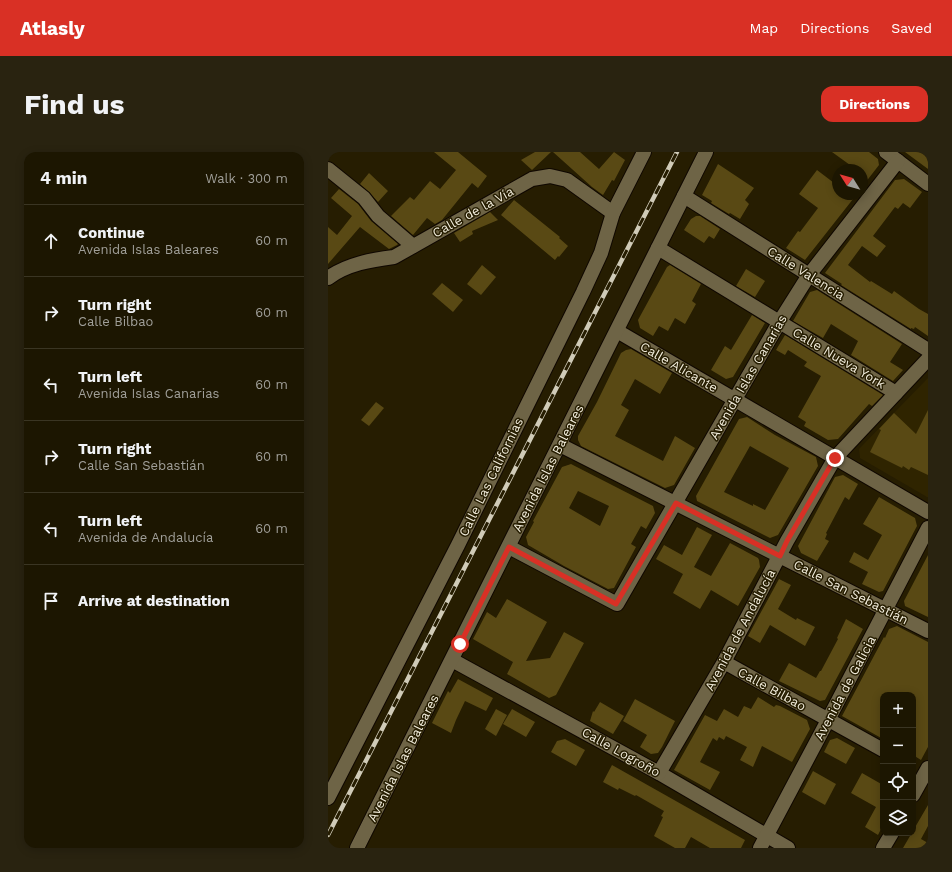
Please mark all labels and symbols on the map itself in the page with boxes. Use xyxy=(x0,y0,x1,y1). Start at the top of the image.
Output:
north arrow xyxy=(832,164,868,200)
street label: Calle de la Vía xyxy=(430,183,517,241)
street label: Calle Valencia xyxy=(765,243,848,303)
street label: Avenida Islas Canarias xyxy=(706,312,790,442)
street label: Calle Nueva York xyxy=(790,324,889,392)
street label: Calle Alicante xyxy=(637,339,721,395)
street label: Avenida Islas Baleares xyxy=(509,402,587,534)
street label: Calle Las Californias xyxy=(456,415,526,539)
route end xyxy=(826,449,844,467)
street label: Calle San Sebastián xyxy=(791,557,911,627)
street label: Avenida de Andalucía xyxy=(702,566,779,693)
street label: Avenida de Galicia xyxy=(811,633,879,743)
route start xyxy=(451,635,469,653)
street label: Calle Bilbao xyxy=(735,664,809,714)
street label: Avenida Islas Baleares xyxy=(364,692,442,824)
street label: Calle Logroño xyxy=(579,724,663,780)

